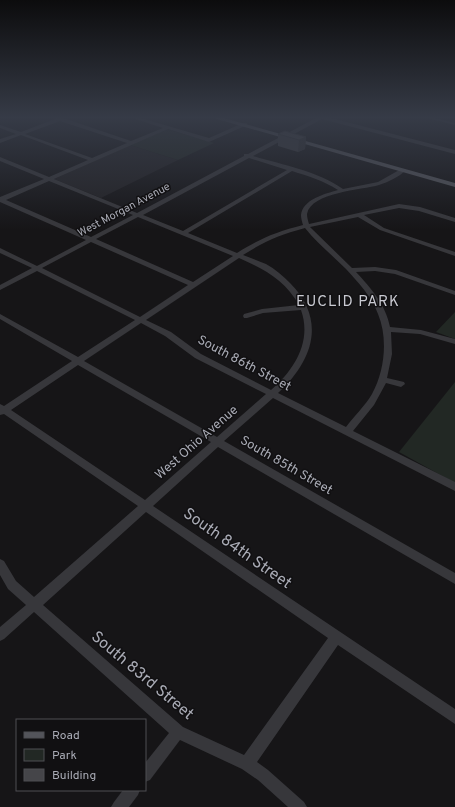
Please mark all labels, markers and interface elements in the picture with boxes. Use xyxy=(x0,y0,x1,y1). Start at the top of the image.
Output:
street label: West Morgan Avenue xyxy=(75,180,173,240)
district label: EUCLID PARK xyxy=(296,293,400,312)
street label: South 86th Street xyxy=(194,333,294,395)
street label: West Ohio Avenue xyxy=(152,403,242,483)
street label: South 85th Street xyxy=(237,433,335,499)
street label: South 84th Street xyxy=(179,504,295,594)
street label: South 83rd Street xyxy=(87,627,197,725)
legend xyxy=(16,719,146,791)
text: Road xyxy=(52,728,80,744)
text: Park xyxy=(52,748,77,764)
text: Building xyxy=(52,768,96,784)

